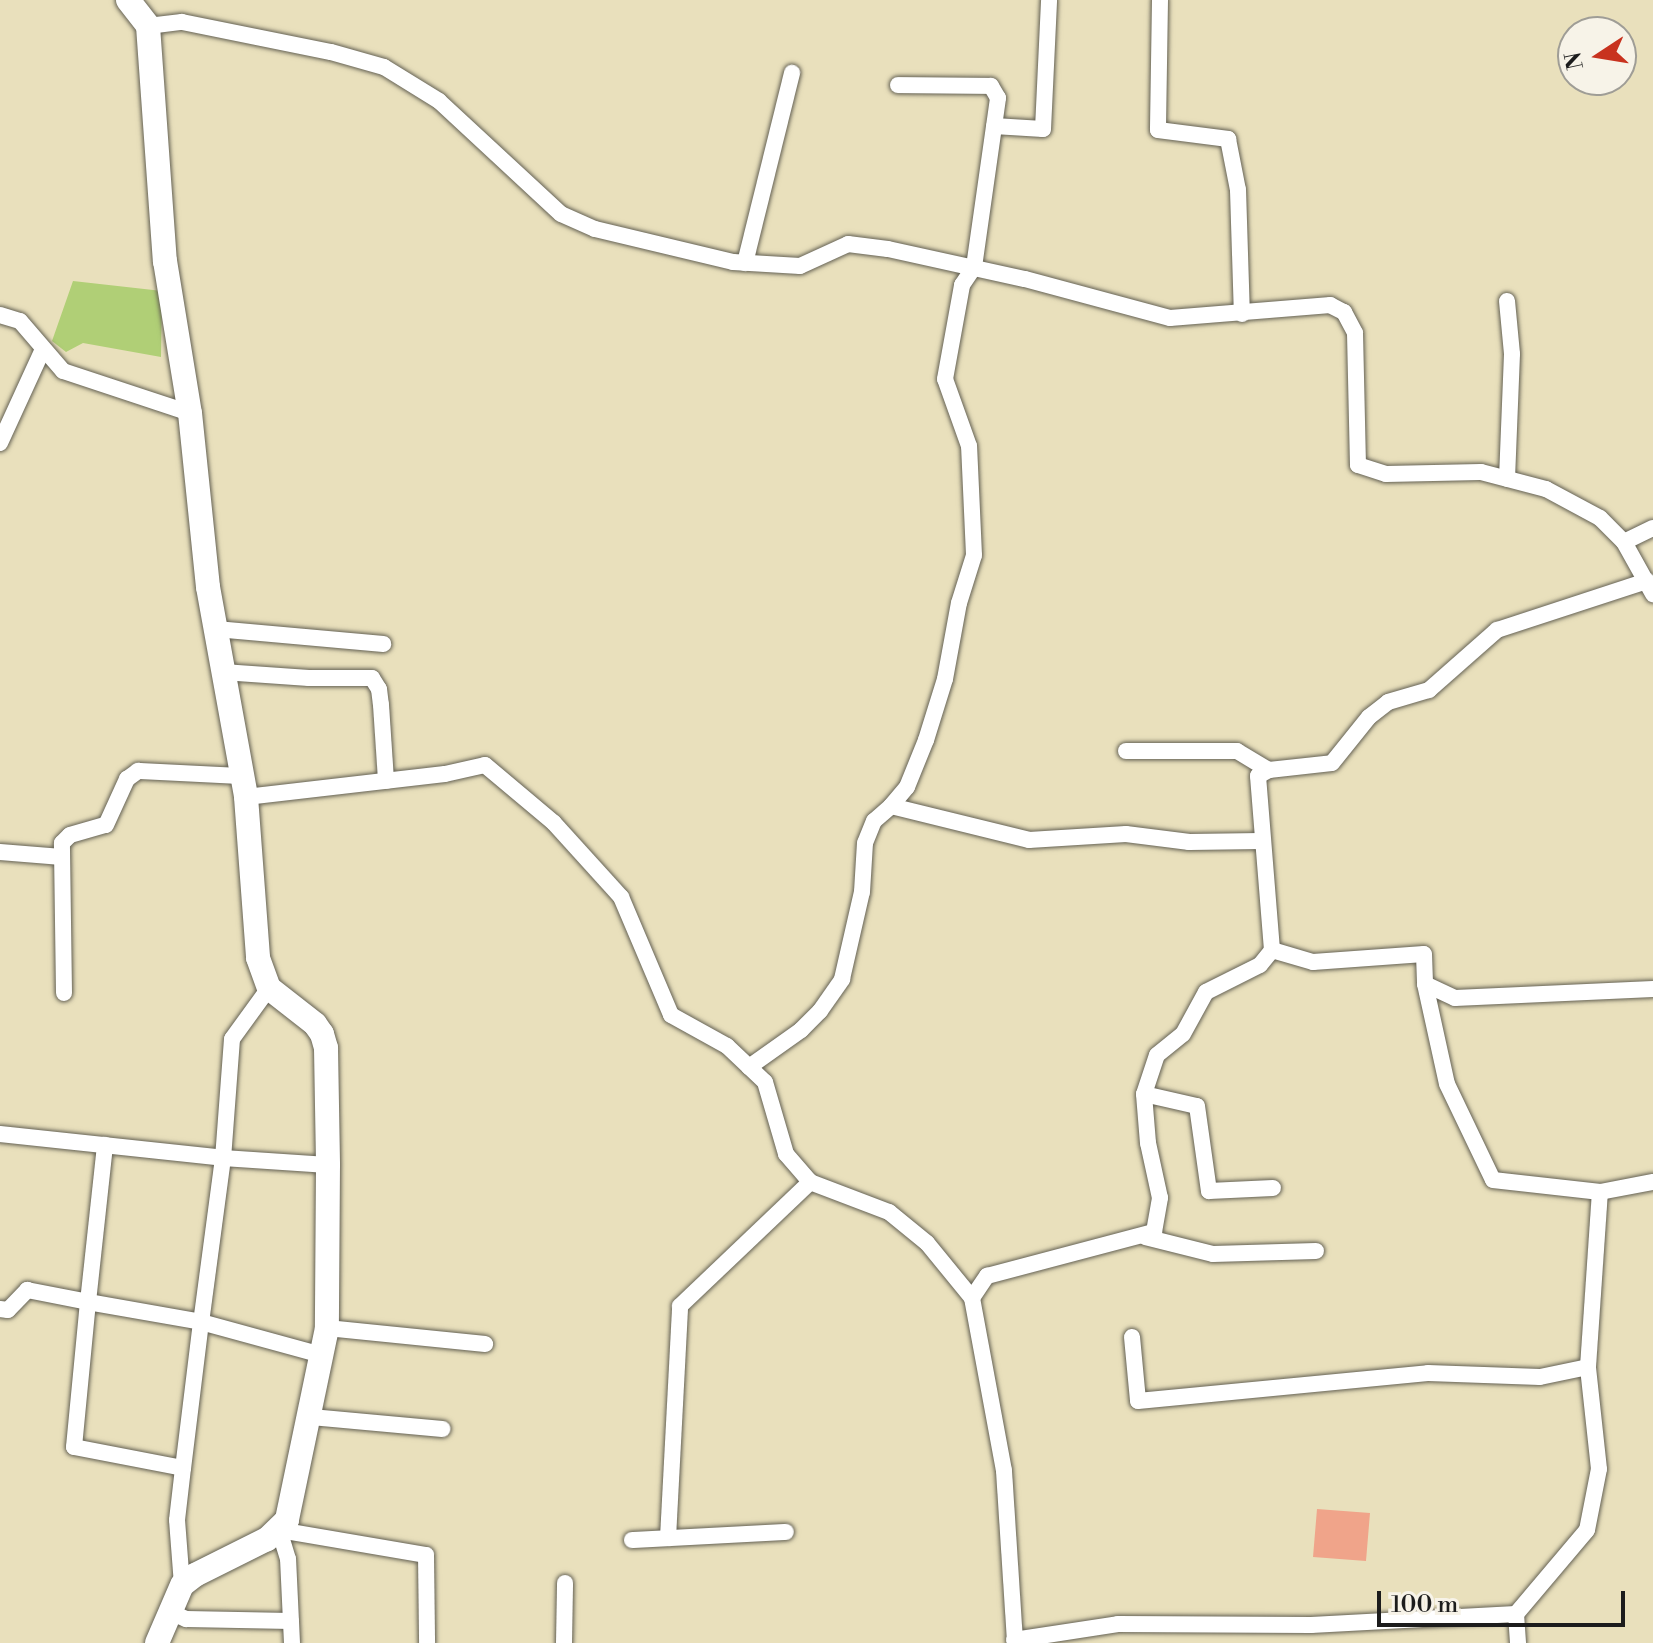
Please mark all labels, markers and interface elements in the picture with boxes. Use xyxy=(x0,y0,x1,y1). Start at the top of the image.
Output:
north arrow xyxy=(1557,16,1637,96)
text: N xyxy=(1560,49,1590,72)
scale bar xyxy=(1381,1575,1629,1625)
text: 100 m xyxy=(1391,1590,1458,1620)

